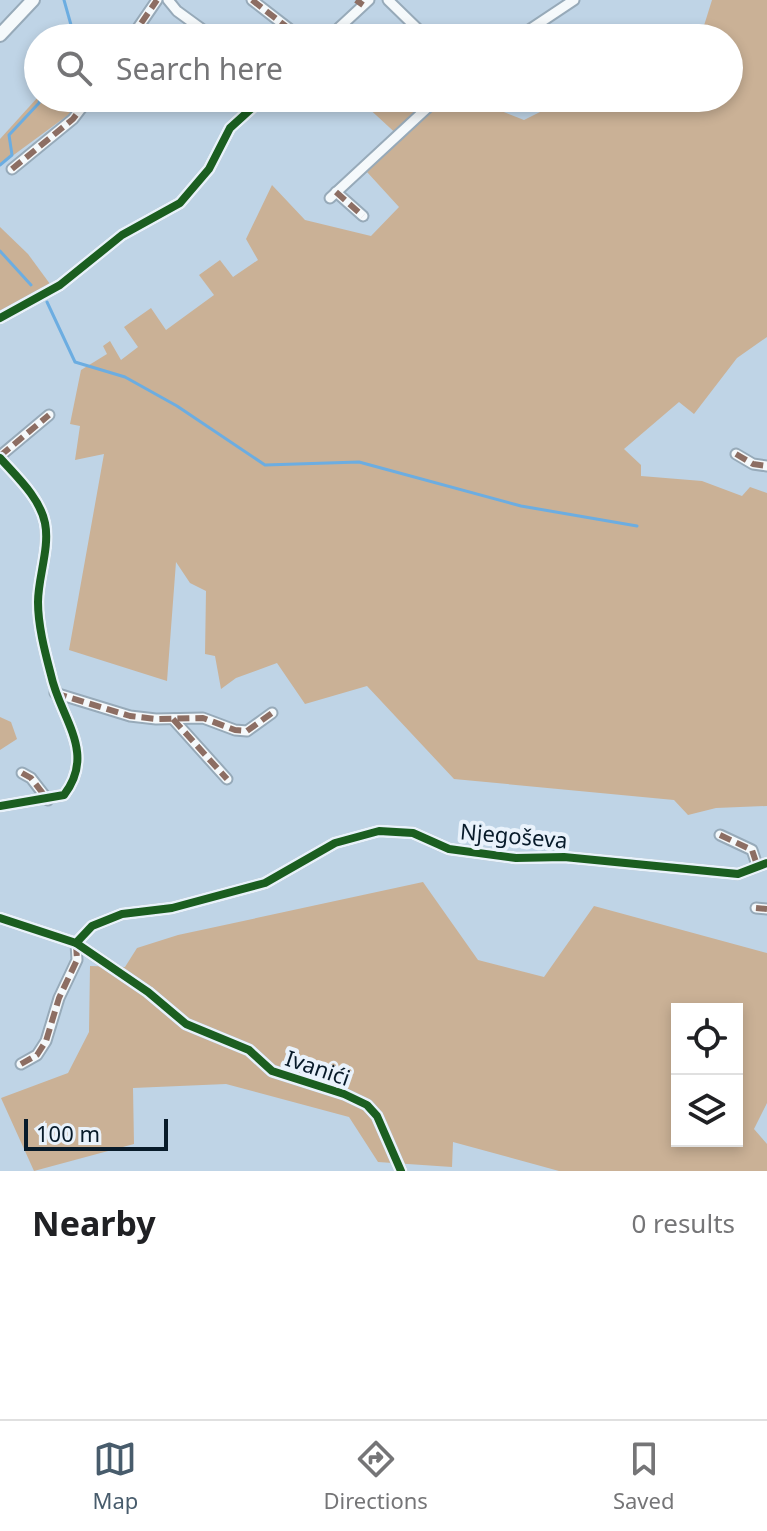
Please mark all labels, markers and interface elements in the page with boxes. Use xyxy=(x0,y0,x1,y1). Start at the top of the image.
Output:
search box xyxy=(24,24,743,112)
icon: search xyxy=(52,46,96,90)
text: Search here xyxy=(116,48,283,89)
street label: Njegoševa xyxy=(459,815,569,855)
map controls xyxy=(671,1003,743,1147)
button: locate xyxy=(671,1003,743,1075)
street label: Ivanići xyxy=(282,1042,354,1092)
button: layers xyxy=(671,1075,743,1147)
scale bar xyxy=(24,1115,168,1151)
text: 100 m xyxy=(36,1118,100,1148)
text: Nearby xyxy=(32,1200,156,1246)
text: 0 results xyxy=(631,1205,735,1241)
tab: Map xyxy=(93,1437,138,1515)
tab: Directions xyxy=(323,1437,428,1515)
tab: Saved xyxy=(613,1437,674,1515)

